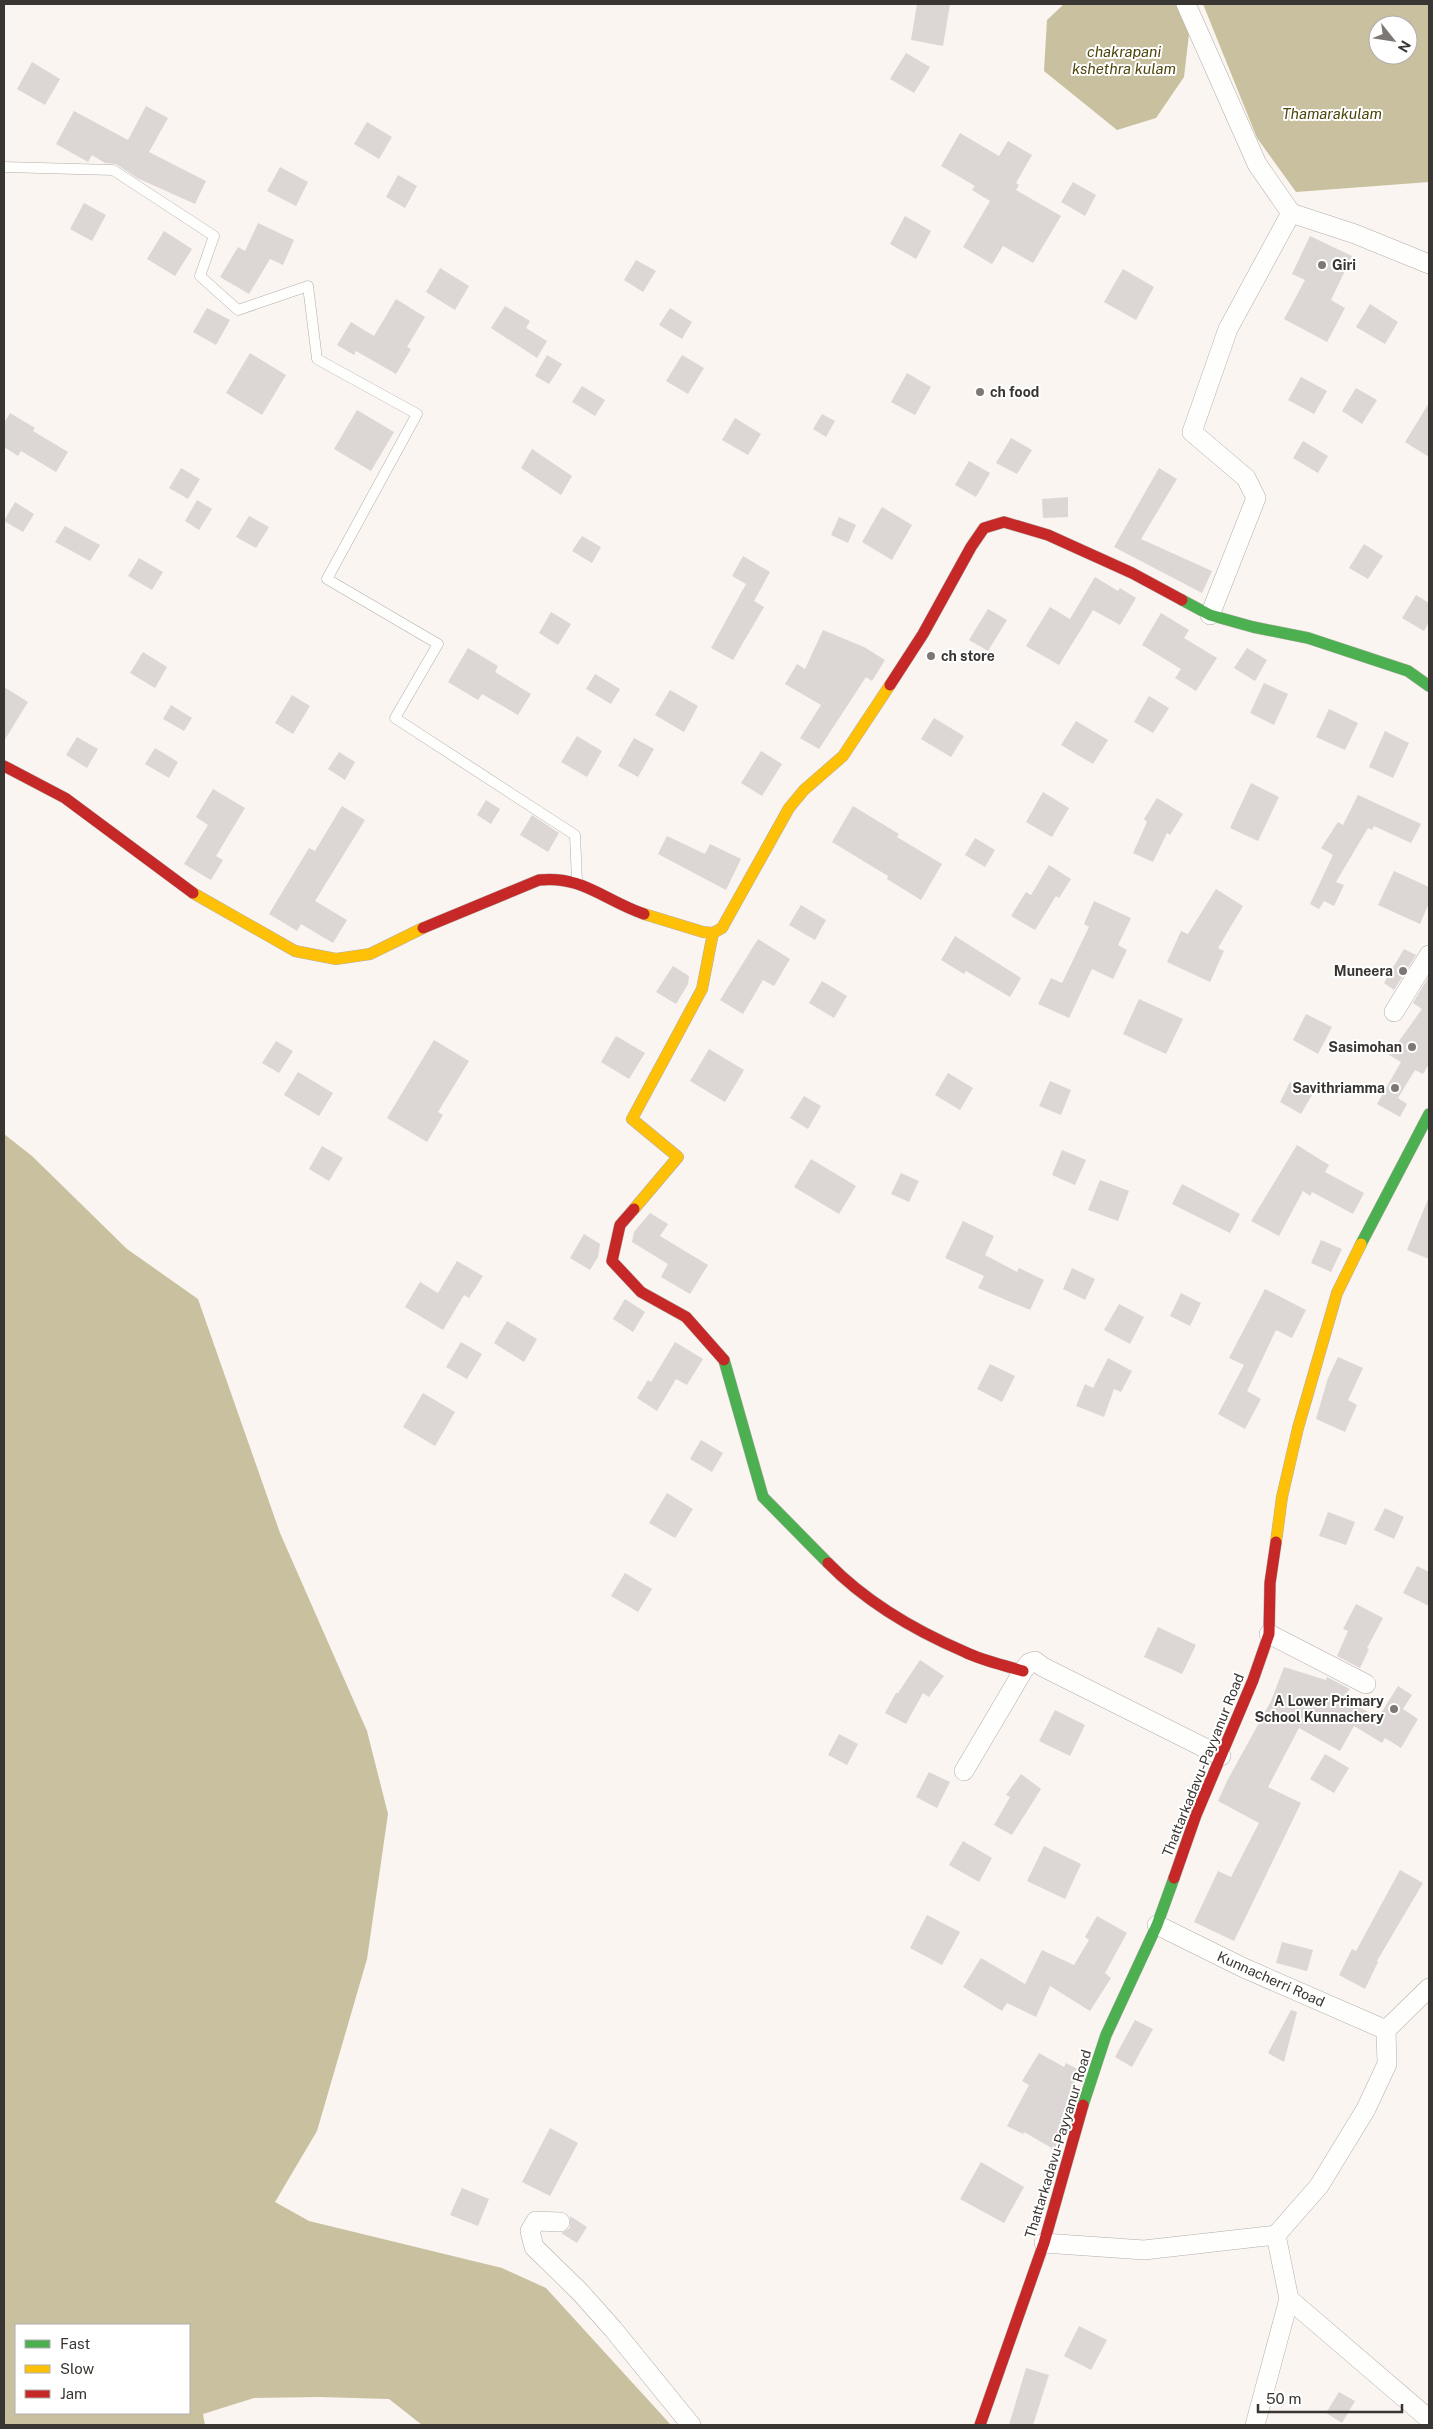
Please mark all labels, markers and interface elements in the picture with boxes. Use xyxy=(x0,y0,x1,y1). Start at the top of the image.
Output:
north arrow xyxy=(1368,15,1418,65)
text: N xyxy=(1395,38,1414,55)
water label: chakrapani kshethra kulam xyxy=(1072,43,1176,77)
water label: Thamarakulam xyxy=(1282,105,1382,122)
place label: Giri xyxy=(1332,257,1356,273)
marker: Giri xyxy=(1316,259,1328,271)
place label: ch food xyxy=(990,384,1039,400)
marker: ch food xyxy=(974,386,986,398)
place label: ch store xyxy=(941,648,995,664)
marker: ch store xyxy=(925,650,937,662)
place label: Muneera xyxy=(1334,963,1393,979)
marker: Muneera xyxy=(1397,965,1409,977)
place label: Sasimohan xyxy=(1328,1039,1402,1055)
marker: Sasimohan xyxy=(1406,1041,1418,1053)
place label: Savithriamma xyxy=(1292,1080,1385,1096)
marker: Savithriamma xyxy=(1389,1082,1401,1094)
street label: Thattarkadavu-Payyanur Road xyxy=(1159,1671,1247,1859)
place label: A Lower Primary School Kunnachery xyxy=(1254,1693,1384,1725)
marker: A Lower Primary School Kunnachery xyxy=(1388,1703,1400,1715)
street label: Kunnacherri Road xyxy=(1215,1948,1327,2010)
street label: Thattarkadavu-Payyanur Road xyxy=(1022,2048,1094,2240)
legend xyxy=(15,2324,190,2414)
text: Fast xyxy=(60,2335,90,2352)
text: Slow xyxy=(60,2360,95,2377)
scale bar xyxy=(1258,2382,1402,2414)
text: Jam xyxy=(60,2385,87,2402)
text: 50 m xyxy=(1266,2390,1301,2407)

